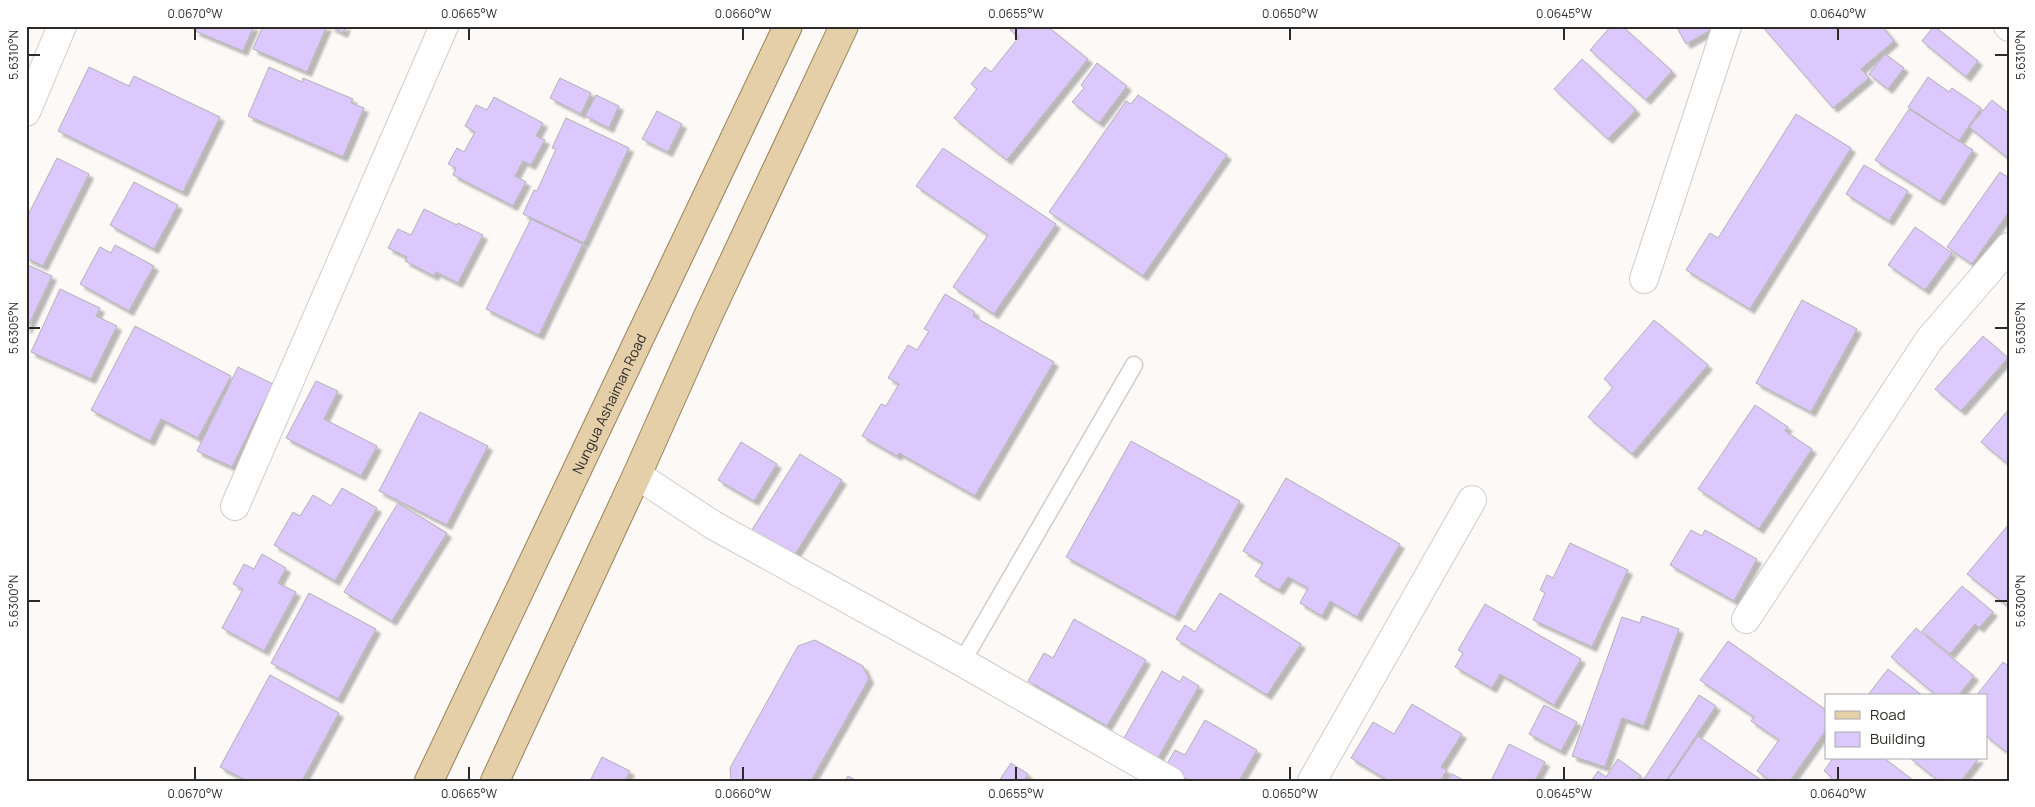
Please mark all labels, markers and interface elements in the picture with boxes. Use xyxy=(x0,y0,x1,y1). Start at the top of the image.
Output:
text: 0.0670°W xyxy=(167,5,223,22)
text: 0.0665°W xyxy=(441,5,498,22)
text: 0.0660°W xyxy=(715,5,772,22)
text: 0.0655°W xyxy=(988,5,1045,22)
text: 0.0650°W xyxy=(1262,5,1319,22)
text: 0.0645°W xyxy=(1536,5,1593,22)
text: 0.0640°W xyxy=(1810,5,1867,22)
text: 5.6310°N xyxy=(5,30,22,80)
text: 5.6310°N xyxy=(2012,30,2029,80)
text: 5.6305°N xyxy=(5,302,22,354)
text: 5.6305°N xyxy=(2012,302,2029,354)
street label: Nungua Ashaiman Road xyxy=(567,330,650,477)
text: 5.6300°N xyxy=(5,575,22,627)
text: 5.6300°N xyxy=(2012,575,2029,627)
legend xyxy=(1825,694,1988,760)
text: Road xyxy=(1870,704,1906,725)
text: Building xyxy=(1870,728,1925,749)
text: 0.0670°W xyxy=(167,785,223,802)
text: 0.0665°W xyxy=(441,785,498,802)
text: 0.0660°W xyxy=(715,785,772,802)
text: 0.0655°W xyxy=(988,785,1045,802)
text: 0.0650°W xyxy=(1262,785,1319,802)
text: 0.0645°W xyxy=(1536,785,1593,802)
text: 0.0640°W xyxy=(1810,785,1867,802)

